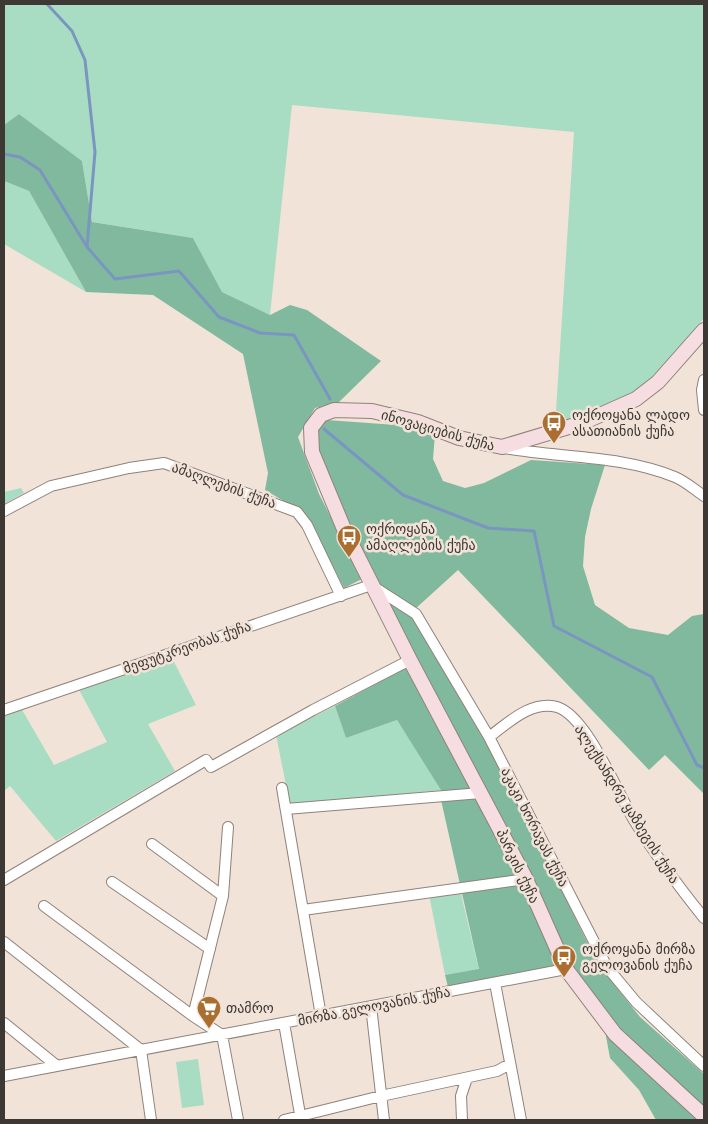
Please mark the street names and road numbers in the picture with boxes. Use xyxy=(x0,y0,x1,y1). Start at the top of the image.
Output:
street label: ინოვაციების ქუჩა xyxy=(379,406,497,454)
street label: ამაღლების ქუჩა xyxy=(170,459,278,511)
street label: მეფუტკრეობას ქუჩა xyxy=(121,618,253,676)
street label: ალექსანდრე ყაზბეგის ქუჩა xyxy=(571,722,683,886)
street label: აკაკი ხორავას ქუჩა xyxy=(498,765,572,889)
street label: პარკის ქუჩა xyxy=(493,826,543,906)
street label: მირზა გელოვანის ქუჩა xyxy=(296,983,452,1029)

